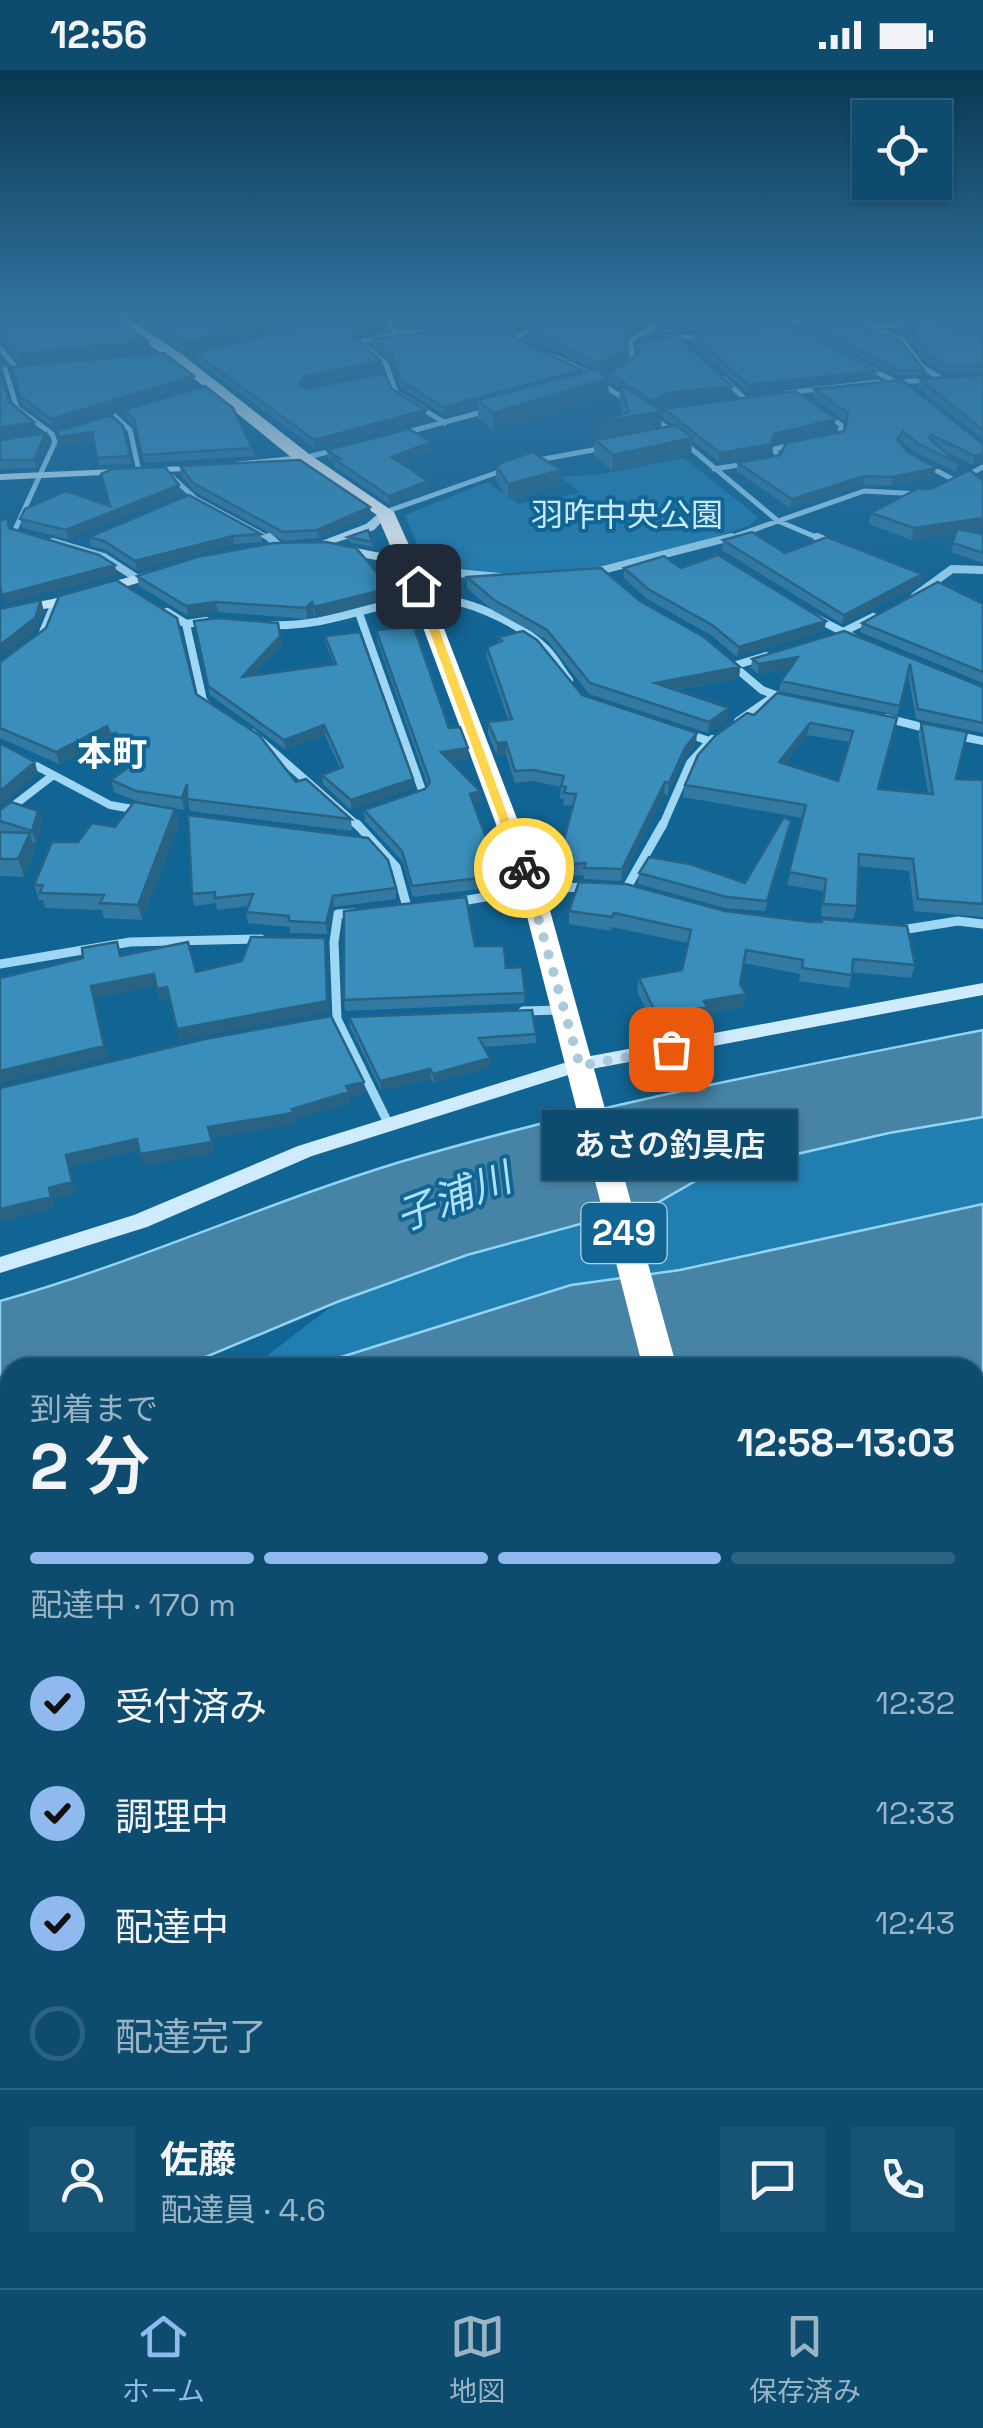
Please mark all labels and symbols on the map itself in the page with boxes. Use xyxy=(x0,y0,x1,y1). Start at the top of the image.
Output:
park label: 羽咋中央公園 xyxy=(531,495,723,535)
pin xyxy=(376,544,461,629)
district label: 本町 xyxy=(77,732,147,776)
courier xyxy=(474,818,574,918)
pin xyxy=(629,1007,714,1092)
callout: あさの釣具店 xyxy=(544,1109,798,1179)
water label: 子浦川 xyxy=(388,1151,522,1243)
road number: 249 xyxy=(582,1203,666,1263)

